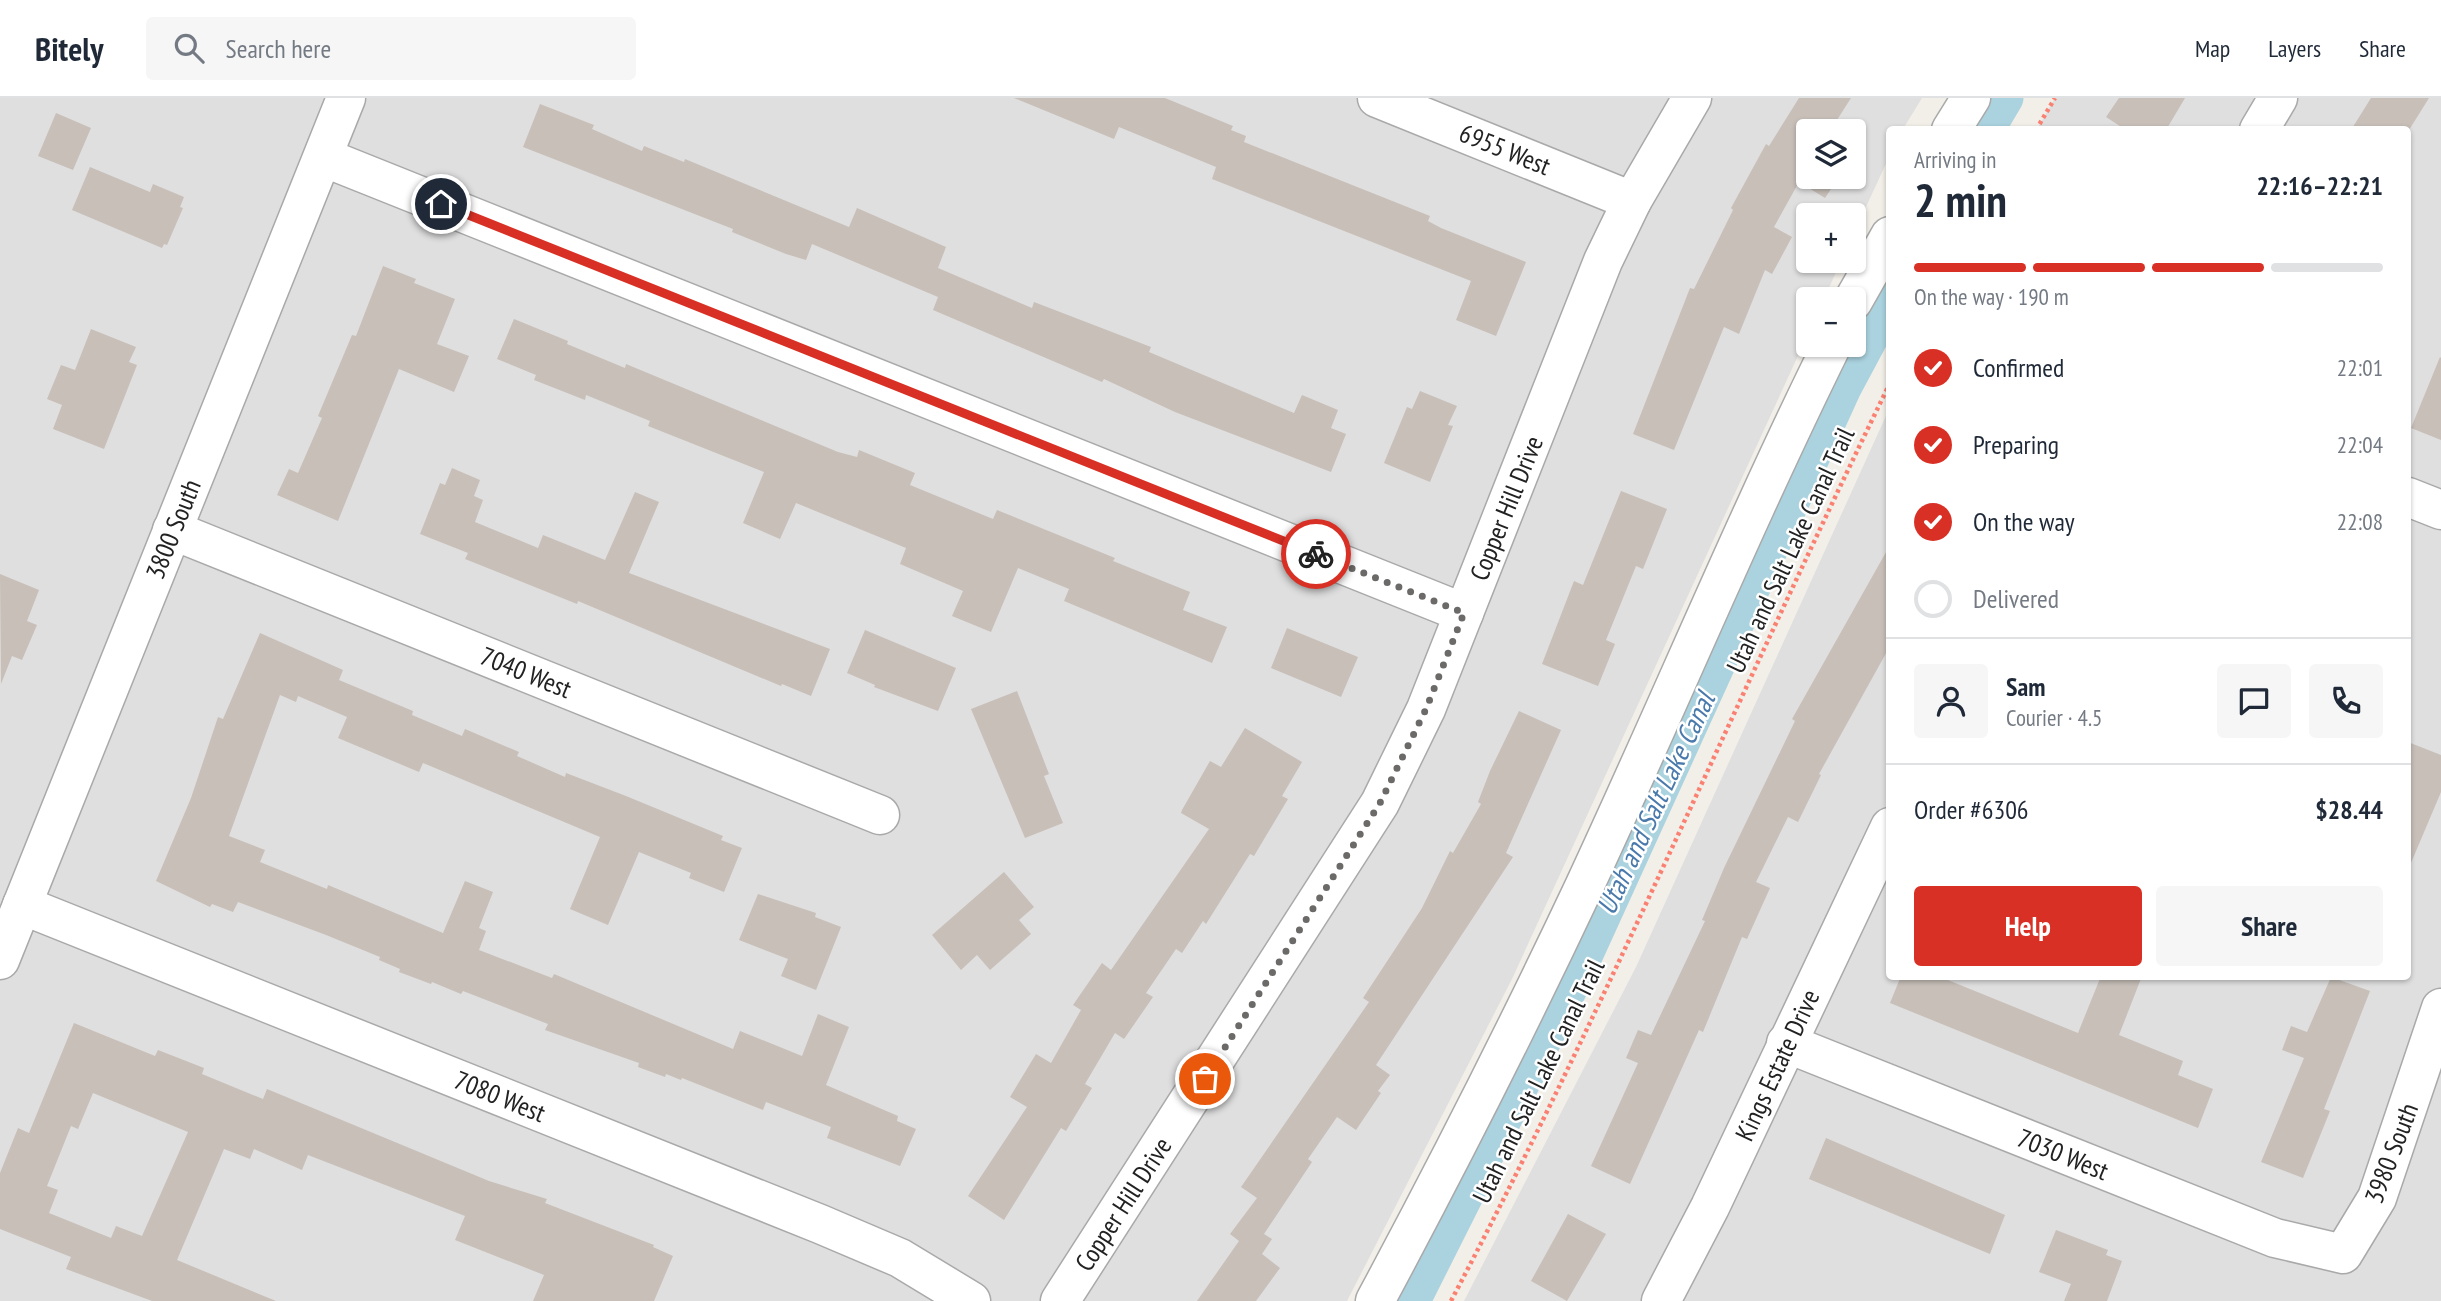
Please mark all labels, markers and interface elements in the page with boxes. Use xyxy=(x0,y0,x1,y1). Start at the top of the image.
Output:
search box xyxy=(146,17,636,80)
text: Bitely xyxy=(35,27,104,70)
icon: search xyxy=(170,29,208,67)
text: Search here xyxy=(226,32,331,65)
text: Map xyxy=(2195,33,2230,64)
text: Layers xyxy=(2268,33,2321,64)
text: Share xyxy=(2359,33,2406,64)
street label: 6955 West xyxy=(1455,116,1555,182)
map controls xyxy=(1796,119,1866,357)
button: layers xyxy=(1796,119,1866,189)
text: Arriving in xyxy=(1914,145,1996,174)
text: 22:16–22:21 xyxy=(2256,169,2383,202)
text: 2 min xyxy=(1914,170,2007,230)
pin xyxy=(411,174,471,234)
icon: home xyxy=(422,185,460,223)
button: + xyxy=(1796,203,1866,273)
text: On the way · 190 m xyxy=(1914,282,2069,311)
button: − xyxy=(1796,287,1866,357)
icon: check xyxy=(1914,349,1952,387)
text: Confirmed xyxy=(1973,351,2064,384)
text: 22:01 xyxy=(2337,353,2383,382)
street label: Utah and Salt Lake Canal Trail xyxy=(1719,422,1861,678)
icon: check xyxy=(1914,426,1952,464)
text: Preparing xyxy=(1973,428,2059,461)
text: 22:04 xyxy=(2337,430,2383,459)
street label: Copper Hill Drive xyxy=(1462,431,1550,585)
street label: 3800 South xyxy=(138,474,208,584)
icon: check xyxy=(1914,503,1952,541)
text: On the way xyxy=(1973,505,2075,538)
text: 22:08 xyxy=(2337,507,2383,536)
courier xyxy=(1281,519,1351,589)
icon: bike xyxy=(1297,535,1335,573)
text: Delivered xyxy=(1973,582,2059,615)
street label: 7040 West xyxy=(476,639,576,705)
button: person xyxy=(1914,664,1988,738)
button: chat xyxy=(2217,664,2291,738)
button: phone xyxy=(2309,664,2383,738)
text: Sam xyxy=(2006,670,2045,703)
water label: Utah and Salt Lake Canal xyxy=(1587,684,1724,920)
text: Courier · 4.5 xyxy=(2006,703,2102,732)
text: Order #6306 xyxy=(1914,793,2029,826)
text: $28.44 xyxy=(2315,793,2383,826)
button: Help xyxy=(1914,886,2142,966)
button: Share xyxy=(2156,886,2383,966)
street label: Utah and Salt Lake Canal Trail xyxy=(1465,954,1611,1208)
street label: Kings Estate Drive xyxy=(1728,984,1826,1146)
pin xyxy=(1175,1049,1235,1109)
icon: bag xyxy=(1186,1060,1224,1098)
street label: 7080 West xyxy=(450,1063,550,1129)
street label: 3980 South xyxy=(2357,1098,2425,1208)
street label: 7030 West xyxy=(2013,1121,2113,1187)
street label: Copper Hill Drive xyxy=(1068,1131,1178,1277)

